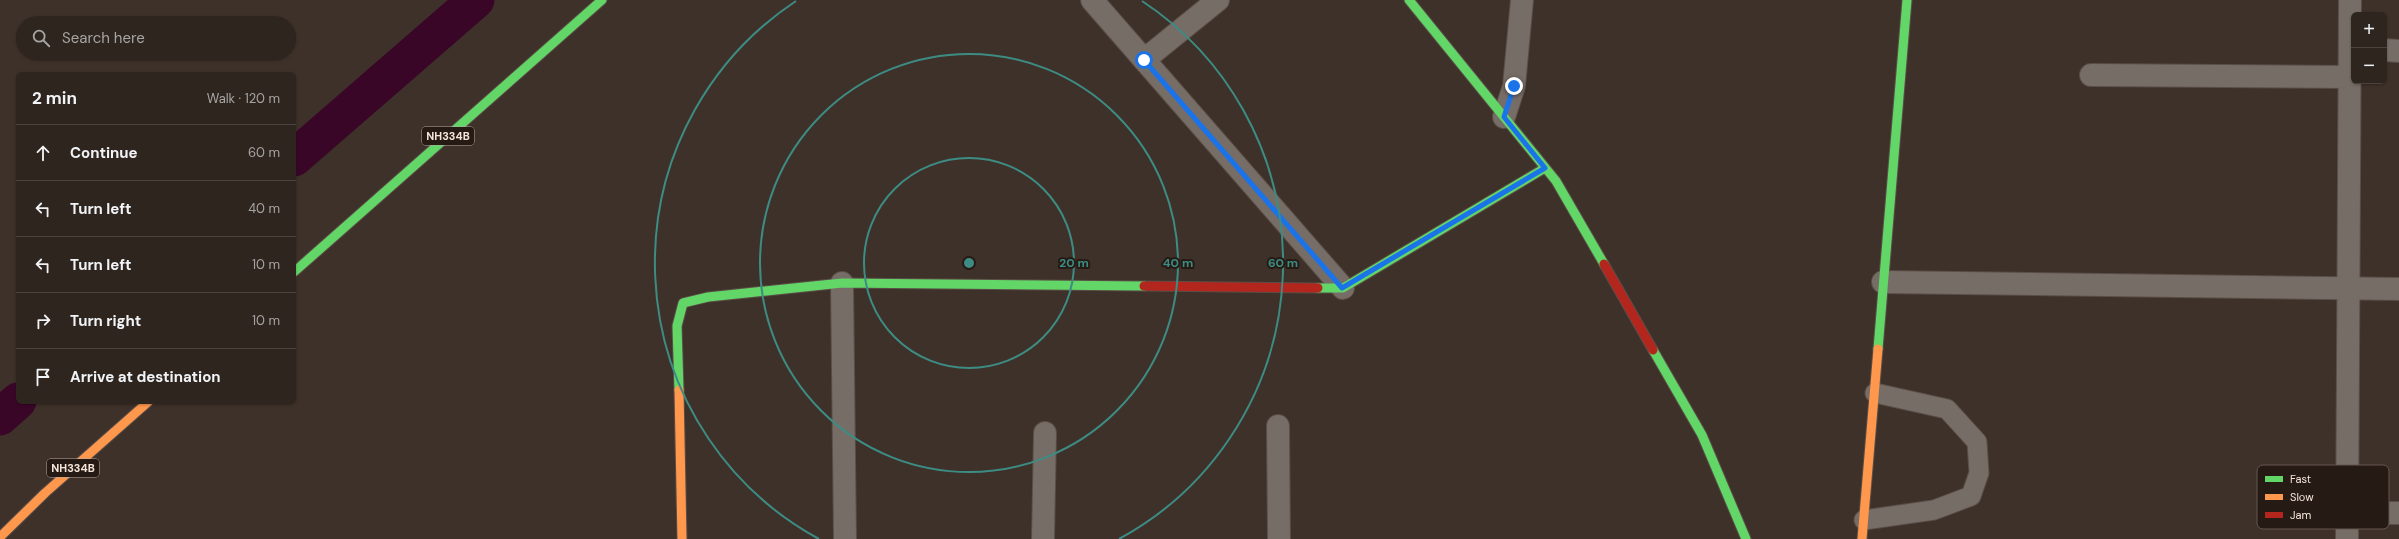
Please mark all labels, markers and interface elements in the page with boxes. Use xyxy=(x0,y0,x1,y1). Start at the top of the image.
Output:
map controls xyxy=(2351,12,2387,84)
button: + xyxy=(2351,12,2387,48)
search box xyxy=(16,16,296,60)
icon: search xyxy=(30,27,52,49)
text: Search here xyxy=(62,28,145,48)
button: − xyxy=(2351,48,2387,84)
route start xyxy=(1135,51,1153,69)
route end xyxy=(1505,77,1523,95)
text: 2 min xyxy=(32,87,77,109)
text: Walk · 120 m xyxy=(207,90,280,107)
road number: NH334B xyxy=(422,127,474,145)
icon: ahead xyxy=(32,142,54,164)
text: Continue xyxy=(70,143,138,163)
text: 60 m xyxy=(248,144,280,161)
icon: left xyxy=(32,198,54,220)
text: Turn left xyxy=(70,199,131,219)
text: 40 m xyxy=(248,200,280,217)
icon: left xyxy=(32,254,54,276)
text: Turn left xyxy=(70,255,131,275)
text: 20 m xyxy=(1059,255,1089,271)
text: 40 m xyxy=(1163,255,1193,271)
text: 60 m xyxy=(1268,255,1298,271)
text: 10 m xyxy=(252,256,280,273)
centre of rings xyxy=(962,256,976,270)
icon: right xyxy=(32,310,54,332)
text: Turn right xyxy=(70,311,141,331)
text: 10 m xyxy=(252,312,280,329)
icon: arrive xyxy=(32,366,54,388)
text: Arrive at destination xyxy=(70,367,221,387)
road number: NH334B xyxy=(47,459,99,477)
legend xyxy=(2257,465,2389,529)
text: Fast xyxy=(2290,472,2311,486)
text: Slow xyxy=(2290,490,2314,504)
text: Jam xyxy=(2290,508,2311,522)

